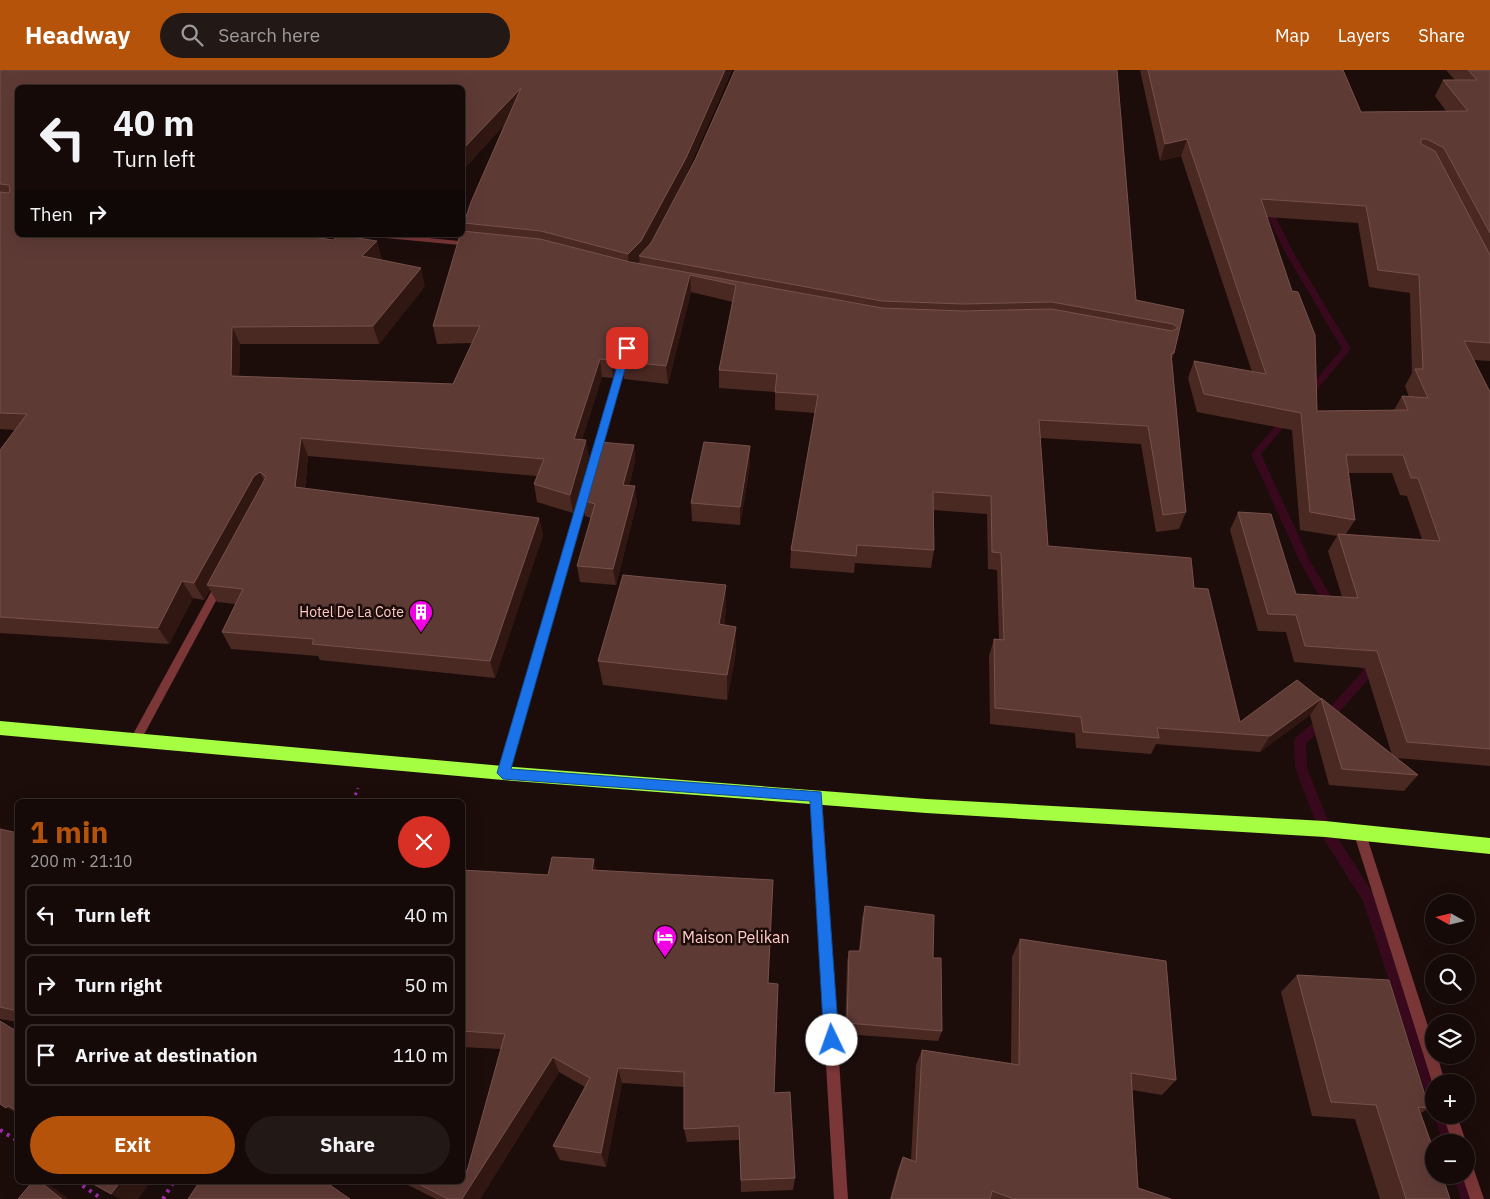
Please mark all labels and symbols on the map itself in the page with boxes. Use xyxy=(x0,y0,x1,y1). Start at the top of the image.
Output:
pin xyxy=(606,327,648,369)
building icon: Hotel De La Cote xyxy=(408,599,434,633)
place label: Hotel De La Cote xyxy=(299,603,404,621)
north arrow xyxy=(1425,894,1475,944)
hotel icon: Maison Pelikan xyxy=(652,924,678,958)
place label: Maison Pelikan xyxy=(682,927,790,947)
position arrow xyxy=(805,1013,857,1065)

